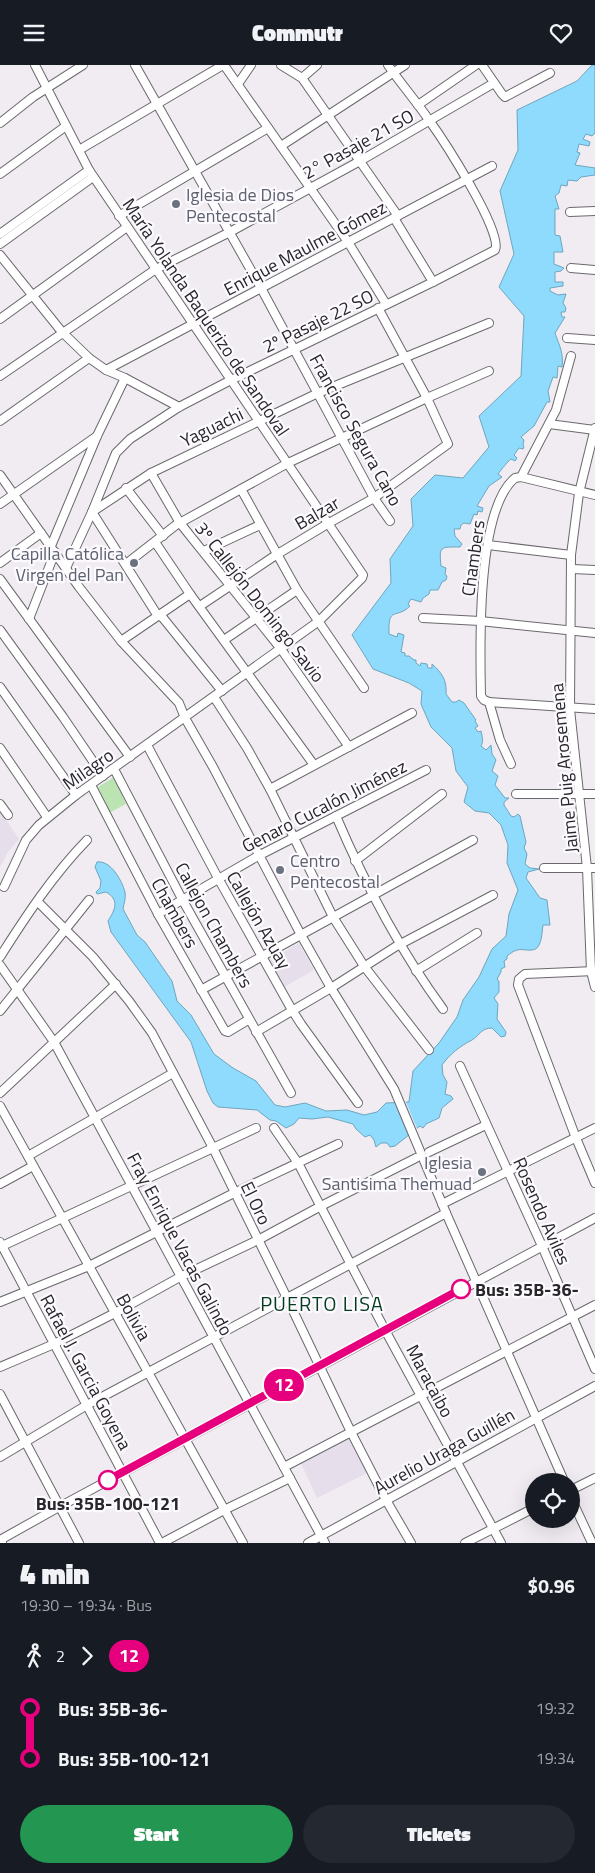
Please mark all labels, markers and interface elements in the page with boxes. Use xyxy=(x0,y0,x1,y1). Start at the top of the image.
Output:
text: Commutr xyxy=(252,16,343,50)
icon: menu xyxy=(20,19,48,47)
icon: heart xyxy=(547,19,575,47)
street label: 2° Pasaje 21 SO xyxy=(297,102,419,186)
place label: Iglesia de Dios Pentecostal xyxy=(186,181,294,229)
street label: María Yolanda Baquerizo de Sandoval xyxy=(116,193,296,441)
street label: Enrique Maulme Gómez xyxy=(219,194,391,302)
marker: Iglesia de Dios Pentecostal xyxy=(170,198,182,210)
street label: 2º Pasaje 22 SO xyxy=(258,282,378,360)
street label: Francisco Segura Cano xyxy=(303,349,409,511)
street label: Yaguachi xyxy=(176,400,248,454)
street label: Balzar xyxy=(290,489,344,537)
street label: 3º Callejón Domingo Savio xyxy=(189,516,331,688)
street label: Chambers xyxy=(454,518,492,598)
place label: Capilla Católica Virgen del Pan xyxy=(11,540,124,588)
marker: Capilla Católica Virgen del Pan xyxy=(128,557,140,569)
street label: Jaime Puig Arosemena xyxy=(543,682,585,854)
street label: Milagro xyxy=(57,742,119,796)
street label: Genaro Cucalón Jiménez xyxy=(237,753,411,859)
place label: Centro Pentecostal xyxy=(290,847,380,895)
street label: Callejon Chambers xyxy=(168,857,260,993)
marker: Centro Pentecostal xyxy=(274,864,286,876)
street label: Callejón Azuay xyxy=(220,866,298,974)
street label: Chambers xyxy=(145,873,205,953)
street label: Fray Enrique Vacas Galindo xyxy=(120,1148,240,1340)
place label: Iglesia Santisima Themuad xyxy=(322,1149,472,1197)
street label: Rosendo Aviles xyxy=(506,1153,578,1269)
marker: Iglesia Santisima Themuad xyxy=(476,1166,488,1178)
street label: El Oro xyxy=(234,1177,278,1229)
place label: Bus: 35B-36- xyxy=(475,1276,579,1303)
marker: Bus: 35B-36- xyxy=(451,1279,471,1299)
street label: Bolivia xyxy=(110,1288,158,1346)
district label: PUERTO LISA xyxy=(260,1288,384,1319)
street label: Rafael J. Garcia Goyena xyxy=(33,1289,139,1455)
street label: Maracaibo xyxy=(399,1340,461,1422)
line badge: 12 xyxy=(262,1369,306,1401)
text: 12 xyxy=(274,1371,294,1398)
street label: Aurelio Uraga Guillén xyxy=(368,1401,520,1501)
marker: Bus: 35B-100-121 xyxy=(98,1470,118,1490)
map controls xyxy=(525,1473,580,1528)
button: locate xyxy=(525,1473,580,1528)
place label: Bus: 35B-100-121 xyxy=(36,1490,180,1517)
text: 4 min xyxy=(20,1552,90,1595)
text: $0.96 xyxy=(528,1571,575,1600)
text: 19:30 – 19:34 · Bus xyxy=(20,1593,152,1617)
icon: walk xyxy=(20,1642,48,1670)
icon: forward xyxy=(73,1642,101,1670)
text: 12 xyxy=(119,1642,139,1669)
text: 2 xyxy=(56,1644,65,1668)
text: Bus: 35B-36- xyxy=(58,1694,168,1723)
text: 19:32 xyxy=(536,1696,575,1720)
text: Bus: 35B-100-121 xyxy=(58,1744,210,1773)
text: 19:34 xyxy=(536,1746,575,1770)
button: Start xyxy=(20,1805,293,1863)
button: Tickets xyxy=(303,1805,575,1863)

